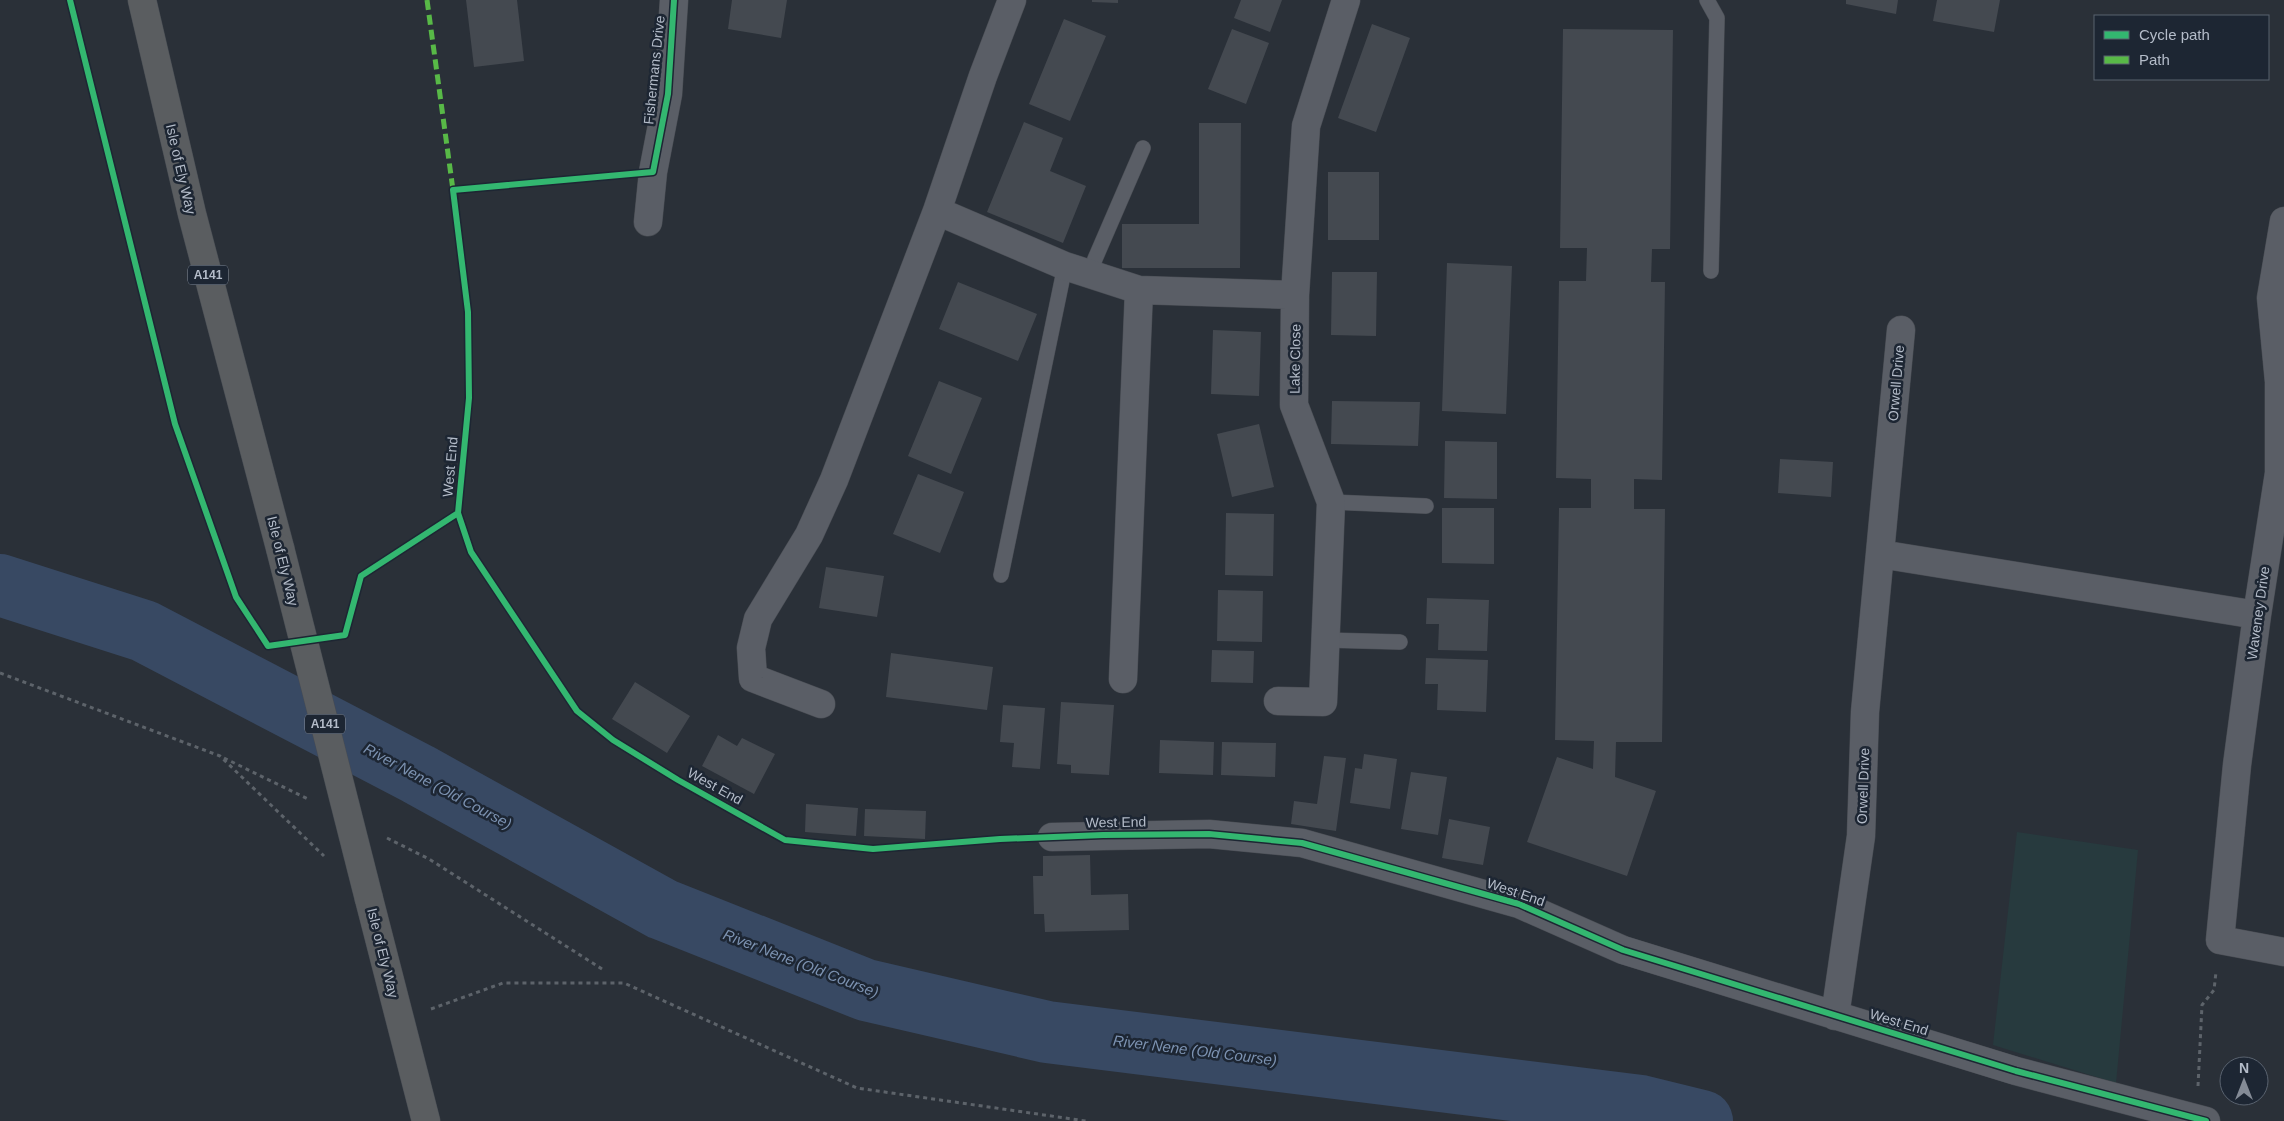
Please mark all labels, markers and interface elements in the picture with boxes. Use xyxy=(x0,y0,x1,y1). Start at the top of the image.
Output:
street label: Fishermans Drive xyxy=(640,14,668,125)
legend xyxy=(2094,15,2269,80)
text: Cycle path xyxy=(2139,26,2210,43)
text: Path xyxy=(2139,51,2170,68)
street label: Isle of Ely Way xyxy=(163,122,199,216)
road number: A141 xyxy=(188,266,228,284)
street label: Lake Close xyxy=(1286,324,1304,394)
street label: Orwell Drive xyxy=(1885,344,1907,422)
street label: West End xyxy=(439,436,461,498)
street label: Isle of Ely Way xyxy=(264,514,302,608)
street label: Waveney Drive xyxy=(2244,565,2273,661)
road number: A141 xyxy=(305,714,345,734)
water label: River Nene (Old Course) xyxy=(361,740,515,832)
street label: Orwell Drive xyxy=(1854,747,1872,824)
street label: West End xyxy=(685,764,745,808)
street label: West End xyxy=(1086,813,1146,831)
street label: West End xyxy=(1485,875,1547,909)
street label: Isle of Ely Way xyxy=(364,906,402,1000)
water label: River Nene (Old Course) xyxy=(721,925,881,1001)
street label: West End xyxy=(1868,1006,1930,1038)
water label: River Nene (Old Course) xyxy=(1112,1032,1278,1068)
north arrow xyxy=(2219,1056,2269,1106)
text: N xyxy=(2239,1060,2249,1076)

